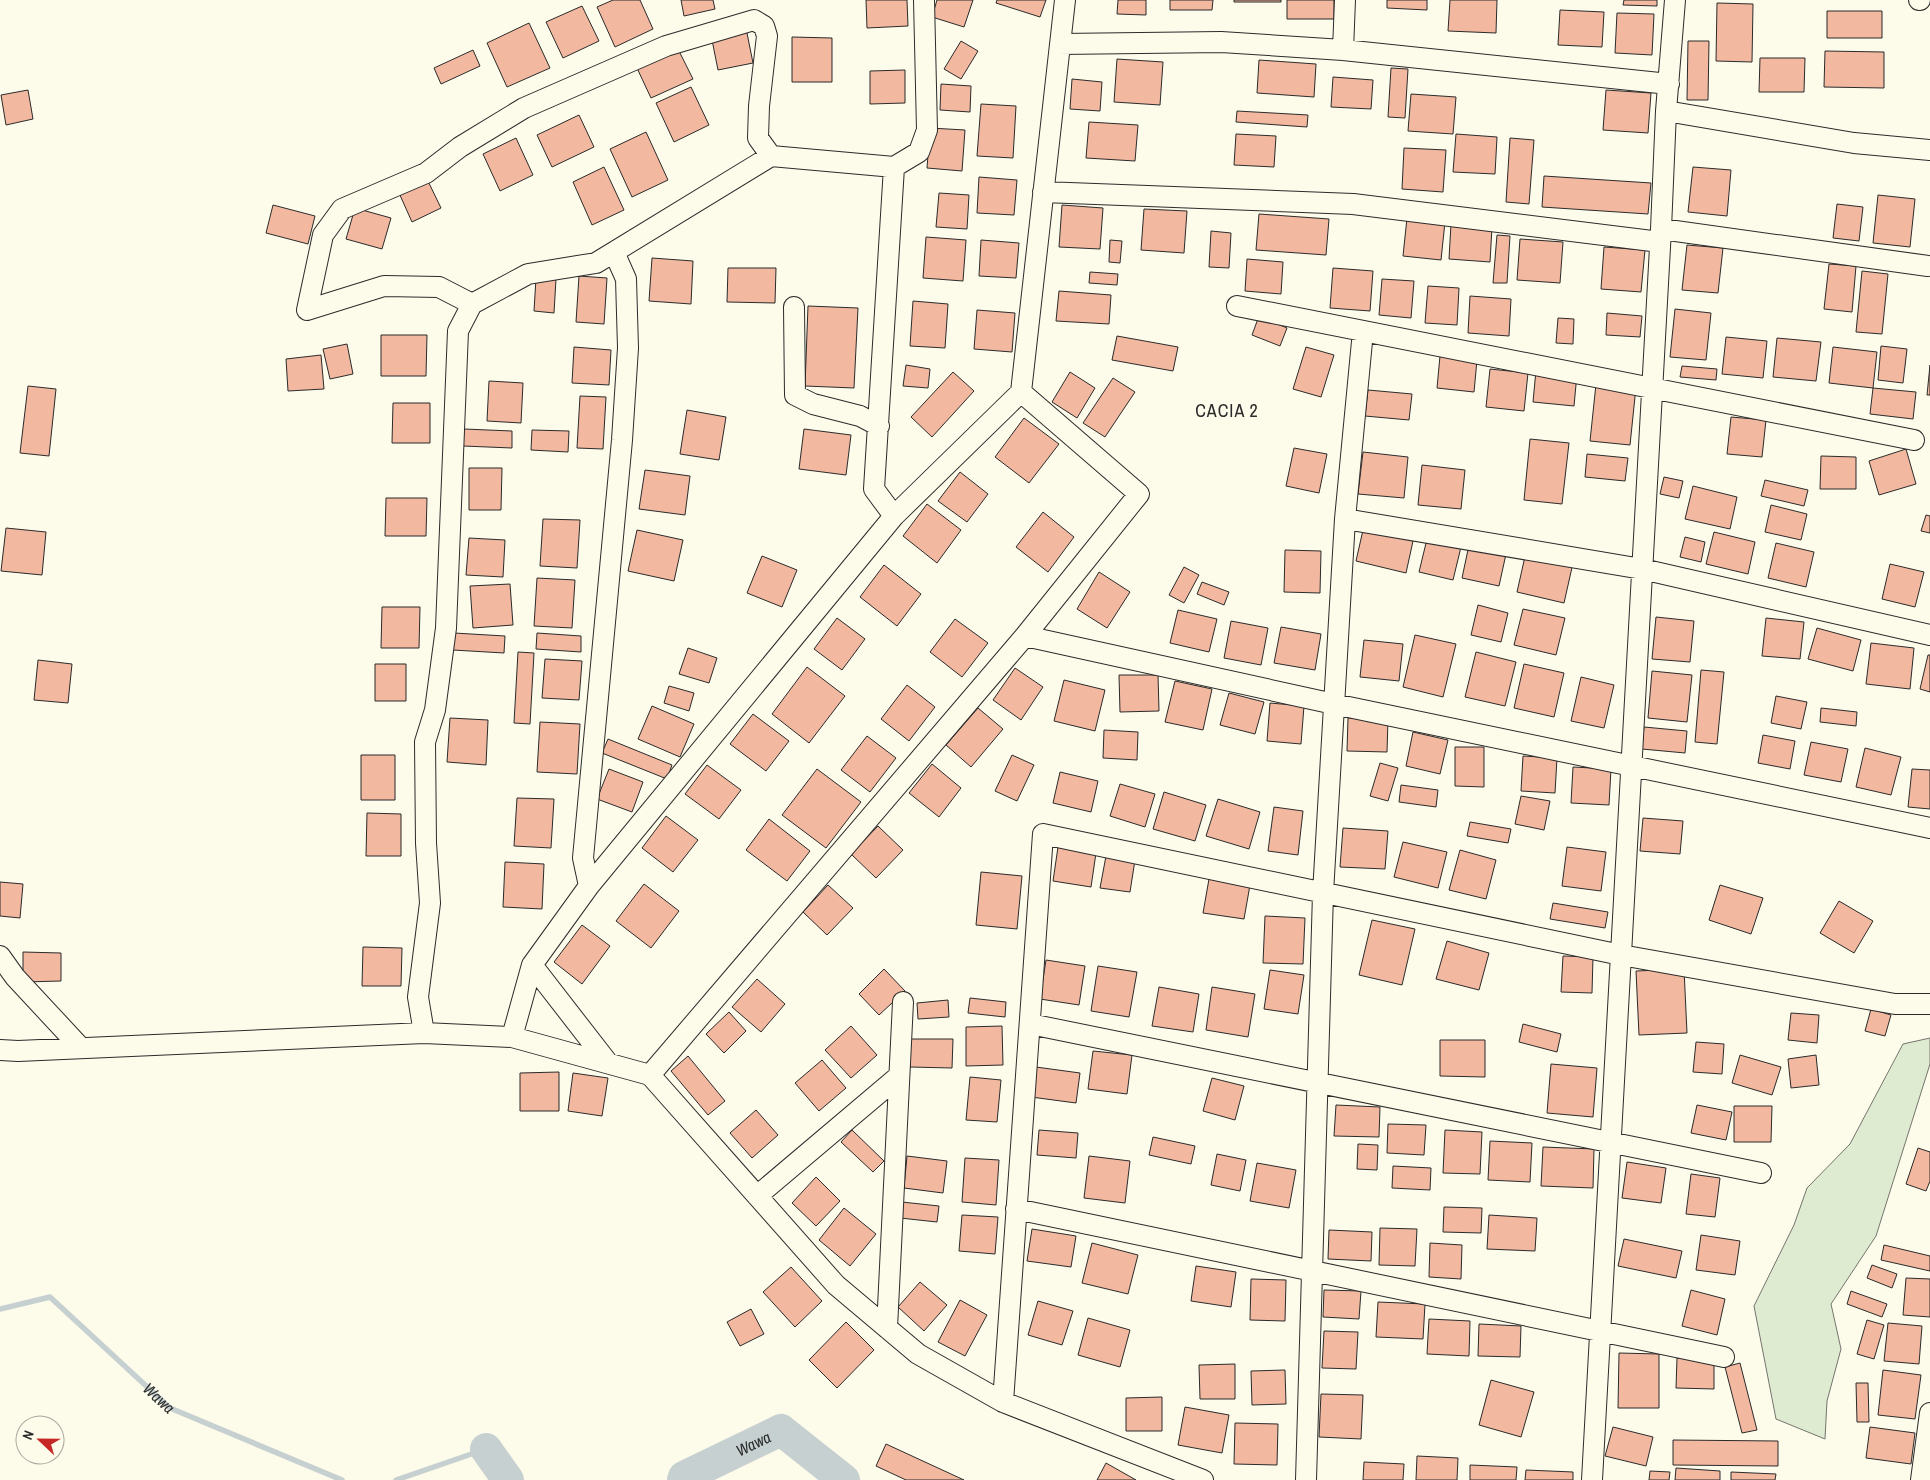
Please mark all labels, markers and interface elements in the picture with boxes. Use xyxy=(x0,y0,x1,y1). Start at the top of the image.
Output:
district label: CACIA 2 xyxy=(1195,398,1259,423)
water label: Wawa xyxy=(138,1378,180,1418)
north arrow xyxy=(15,1415,65,1465)
water label: Wawa xyxy=(732,1426,774,1461)
text: N xyxy=(18,1428,38,1442)

